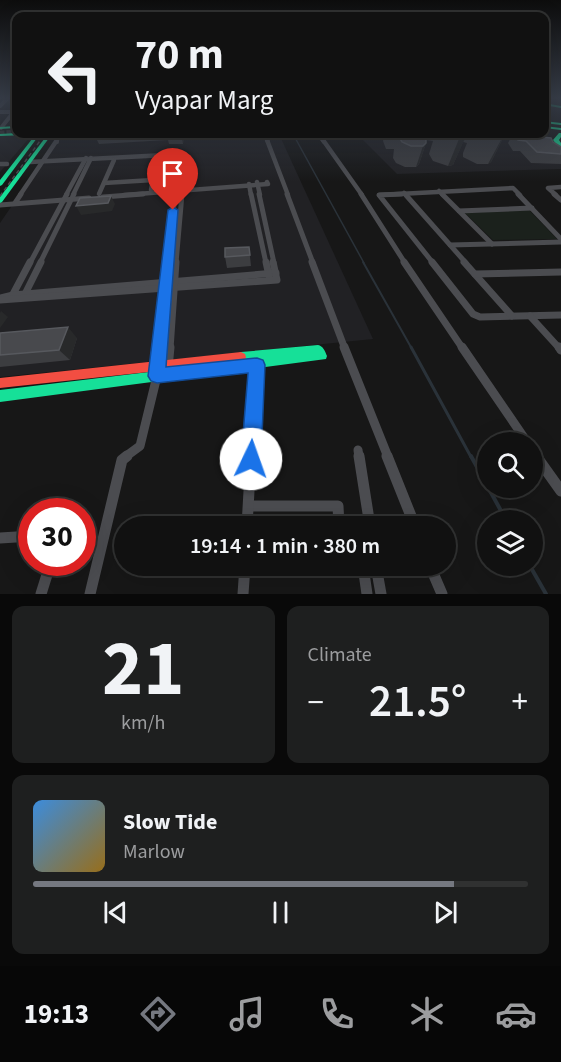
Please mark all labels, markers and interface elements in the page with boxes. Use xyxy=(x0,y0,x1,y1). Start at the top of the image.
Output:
text: 70 m xyxy=(135,25,224,85)
icon: left xyxy=(36,36,114,114)
text: Vyapar Marg xyxy=(135,81,273,120)
pin xyxy=(147,148,198,210)
icon: arrive xyxy=(156,157,189,190)
position arrow xyxy=(219,427,283,491)
map controls xyxy=(477,432,543,576)
button: search xyxy=(477,432,543,498)
speed limit sign: 30 xyxy=(18,498,96,576)
button: layers xyxy=(477,510,543,576)
text: 19:14 · 1 min · 380 m xyxy=(190,530,380,562)
text: 21 xyxy=(102,614,184,725)
text: Climate xyxy=(308,641,372,669)
text: 21.5° xyxy=(369,670,466,734)
text: − xyxy=(308,679,324,726)
text: + xyxy=(512,679,528,726)
text: km/h xyxy=(121,709,165,737)
text: Slow Tide xyxy=(123,806,217,838)
text: Marlow xyxy=(123,838,185,866)
icon: previous xyxy=(99,896,132,929)
icon: pause xyxy=(264,896,297,929)
icon: next xyxy=(429,896,462,929)
icon: directions xyxy=(137,993,179,1035)
icon: music xyxy=(226,993,268,1035)
icon: phone xyxy=(316,993,358,1035)
icon: climate xyxy=(406,993,448,1035)
icon: car xyxy=(495,993,537,1035)
text: 19:13 xyxy=(24,995,89,1034)

